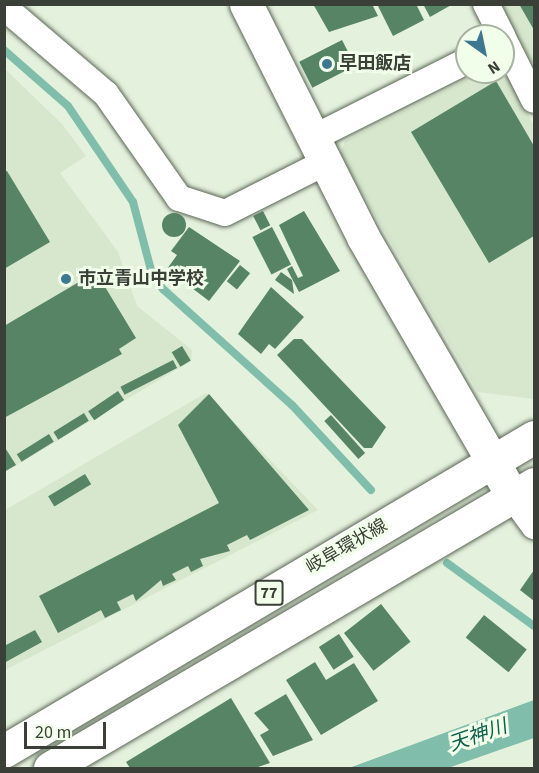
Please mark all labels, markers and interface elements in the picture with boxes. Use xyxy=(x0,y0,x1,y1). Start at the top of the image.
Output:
north arrow xyxy=(455,24,515,84)
place label: 早田飯店 xyxy=(339,53,411,75)
text: N xyxy=(483,55,504,80)
marker: 早田飯店 xyxy=(320,57,334,71)
place label: 市立青山中学校 xyxy=(78,268,204,290)
marker: 市立青山中学校 xyxy=(59,272,73,286)
street label: 岐阜環状線 xyxy=(303,515,391,579)
road number: 77 xyxy=(254,580,284,606)
scale bar xyxy=(27,710,110,748)
water label: 天神川 xyxy=(446,715,510,757)
text: 20 m xyxy=(35,720,71,745)

